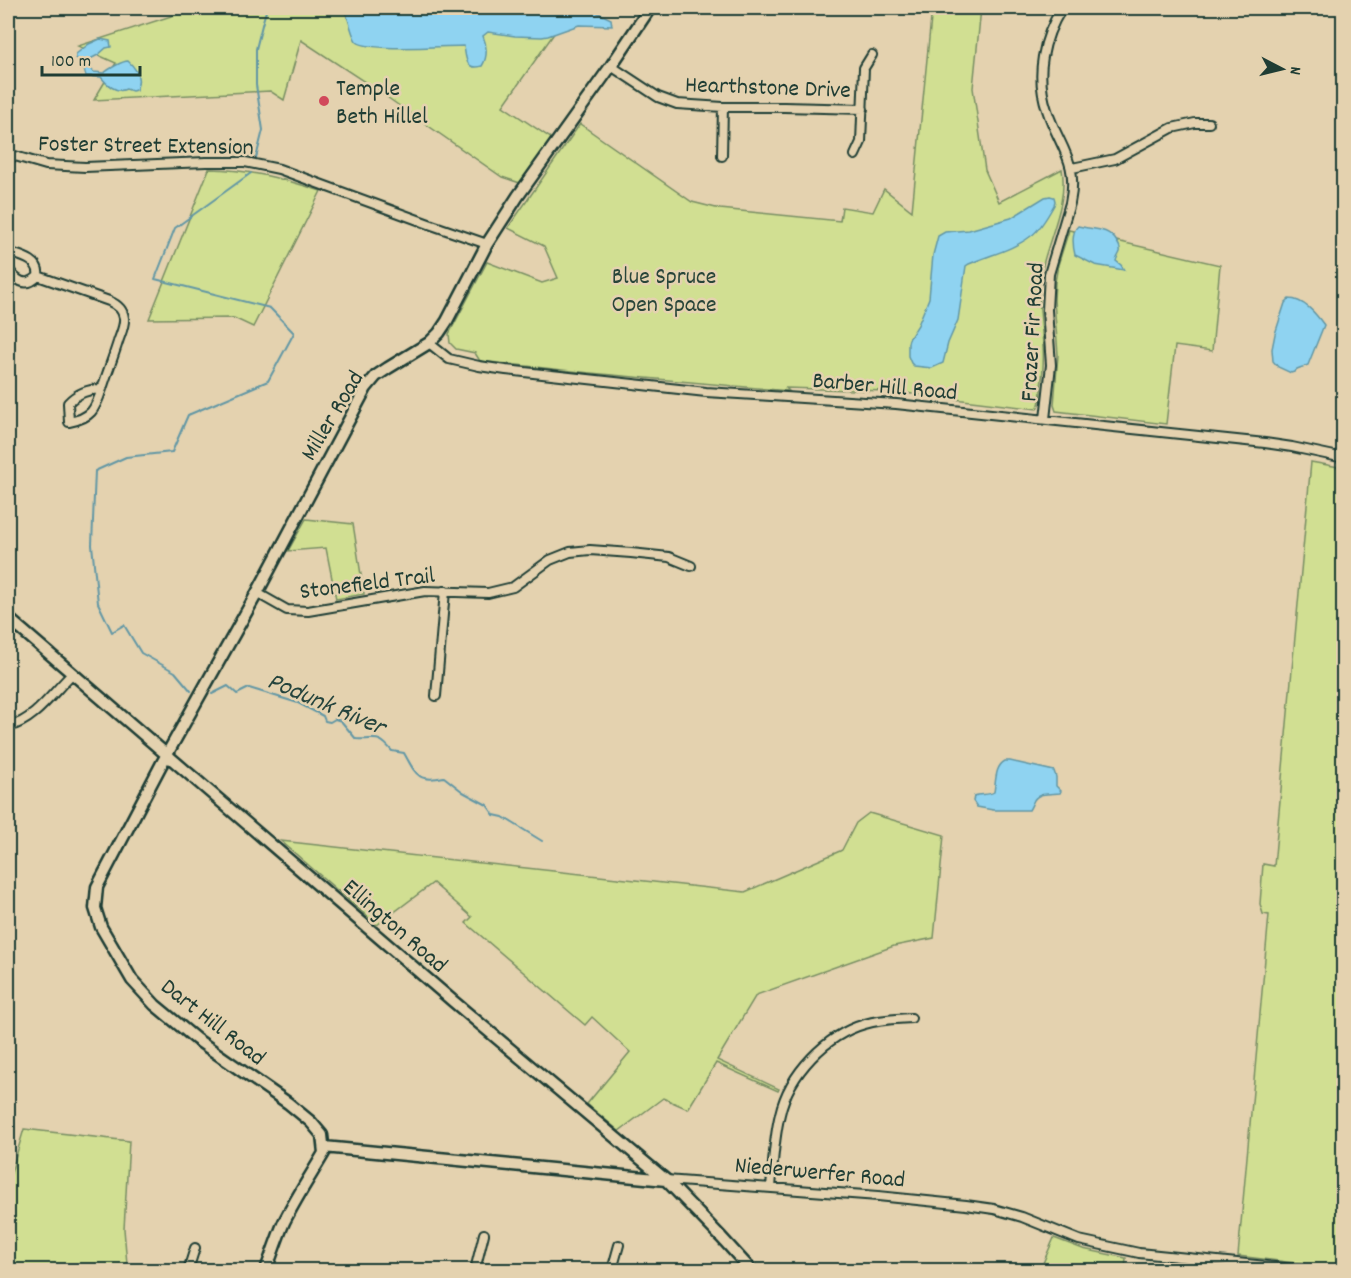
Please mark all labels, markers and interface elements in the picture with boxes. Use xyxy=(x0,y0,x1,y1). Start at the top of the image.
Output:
scale bar xyxy=(42,39,140,77)
north arrow xyxy=(1252,39,1312,99)
text: 100 m xyxy=(51,50,91,75)
text: N xyxy=(1282,65,1306,76)
street label: Hearthstone Drive xyxy=(684,69,851,109)
place label: Temple Beth Hillel xyxy=(336,73,428,135)
marker: Temple Beth Hillel xyxy=(317,94,331,108)
street label: Foster Street Extension xyxy=(38,128,254,166)
park label: Blue Spruce Open Space xyxy=(611,261,717,323)
street label: Frazer Fir Road xyxy=(1013,262,1055,403)
street label: Miller Road xyxy=(293,365,374,468)
street label: Barber Hill Road xyxy=(811,365,959,411)
street label: Stonefield Trail xyxy=(298,560,437,610)
water label: Podunk River xyxy=(261,664,393,748)
street label: Ellington Road xyxy=(334,872,454,983)
street label: Dart Hill Road xyxy=(152,971,272,1075)
street label: Niederwerfer Road xyxy=(733,1150,906,1198)

